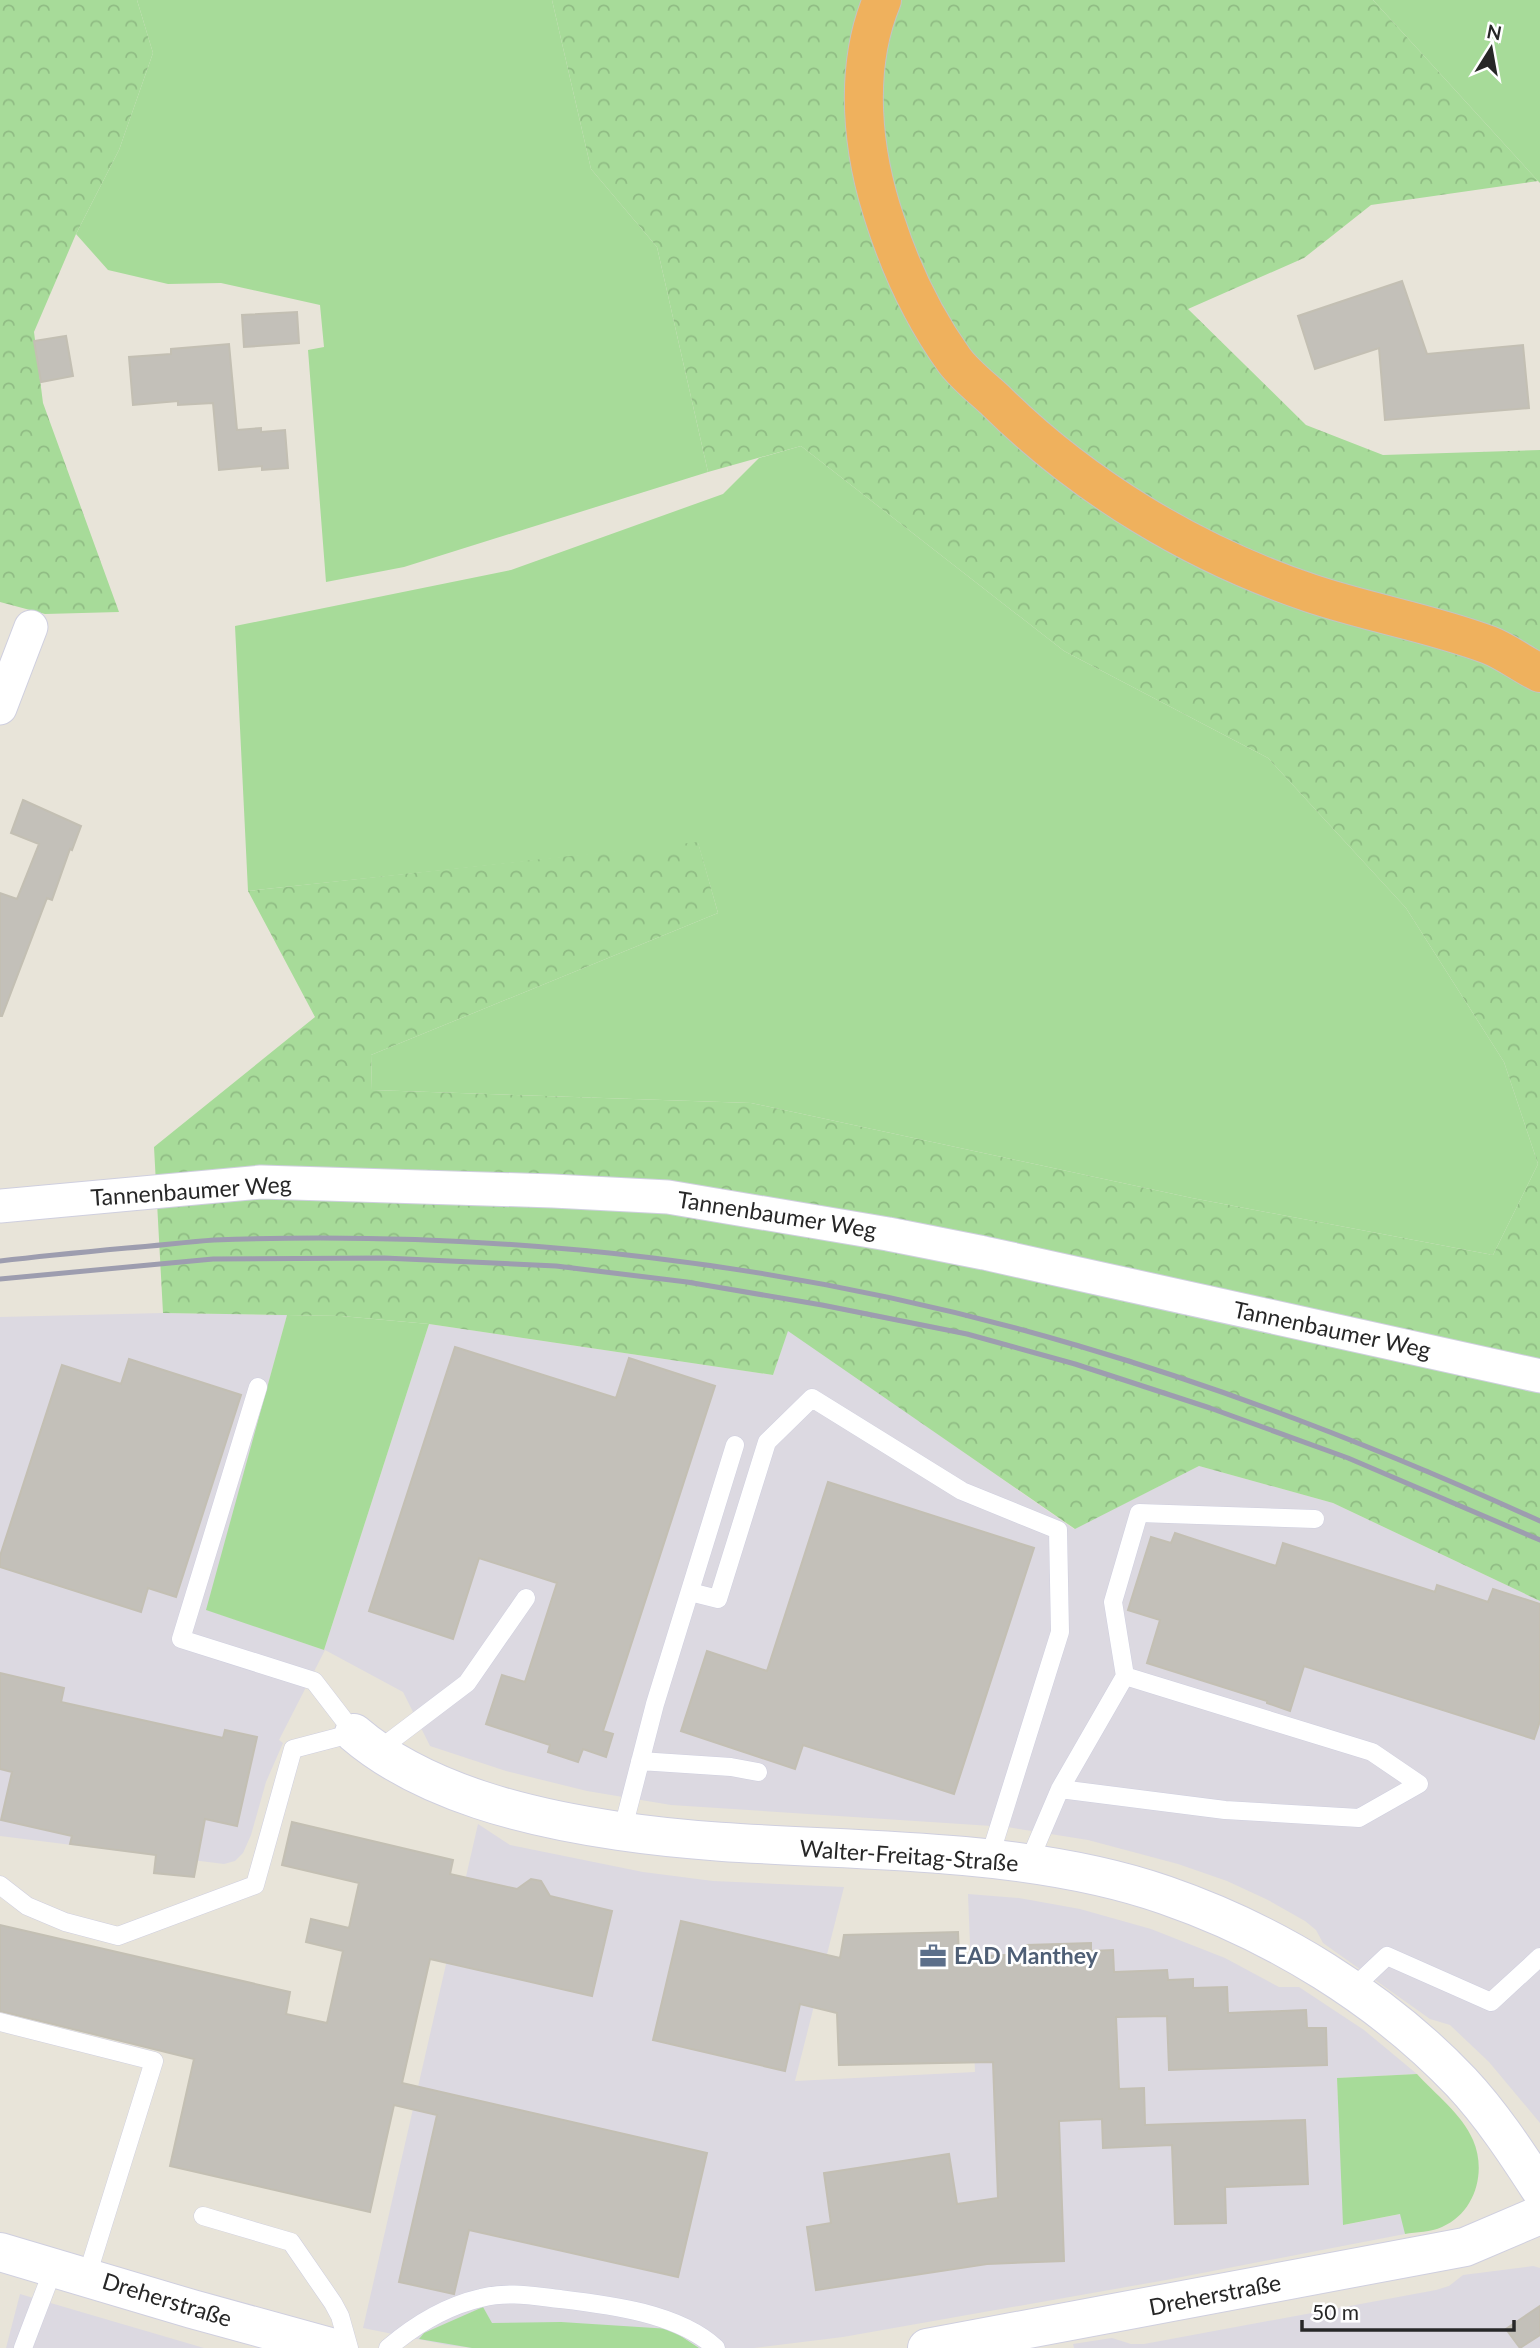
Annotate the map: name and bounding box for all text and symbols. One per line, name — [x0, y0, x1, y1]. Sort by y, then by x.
north arrow — [1456, 14, 1526, 84]
text: N — [1485, 19, 1504, 45]
street label: Tannenbaumer Weg — [90, 1169, 292, 1211]
street label: Tannenbaumer Weg — [676, 1184, 879, 1244]
street label: Tannenbaumer Weg — [1231, 1294, 1434, 1364]
street label: Walter-Freitag-Straße — [799, 1833, 1019, 1877]
office icon: EAD Manthey — [918, 1941, 948, 1971]
place label: EAD Manthey — [954, 1941, 1099, 1969]
street label: Dreherstraße — [99, 2266, 235, 2332]
street label: Dreherstraße — [1146, 2268, 1283, 2321]
scale bar — [1302, 2288, 1514, 2332]
text: 50 m — [1312, 2299, 1359, 2324]

